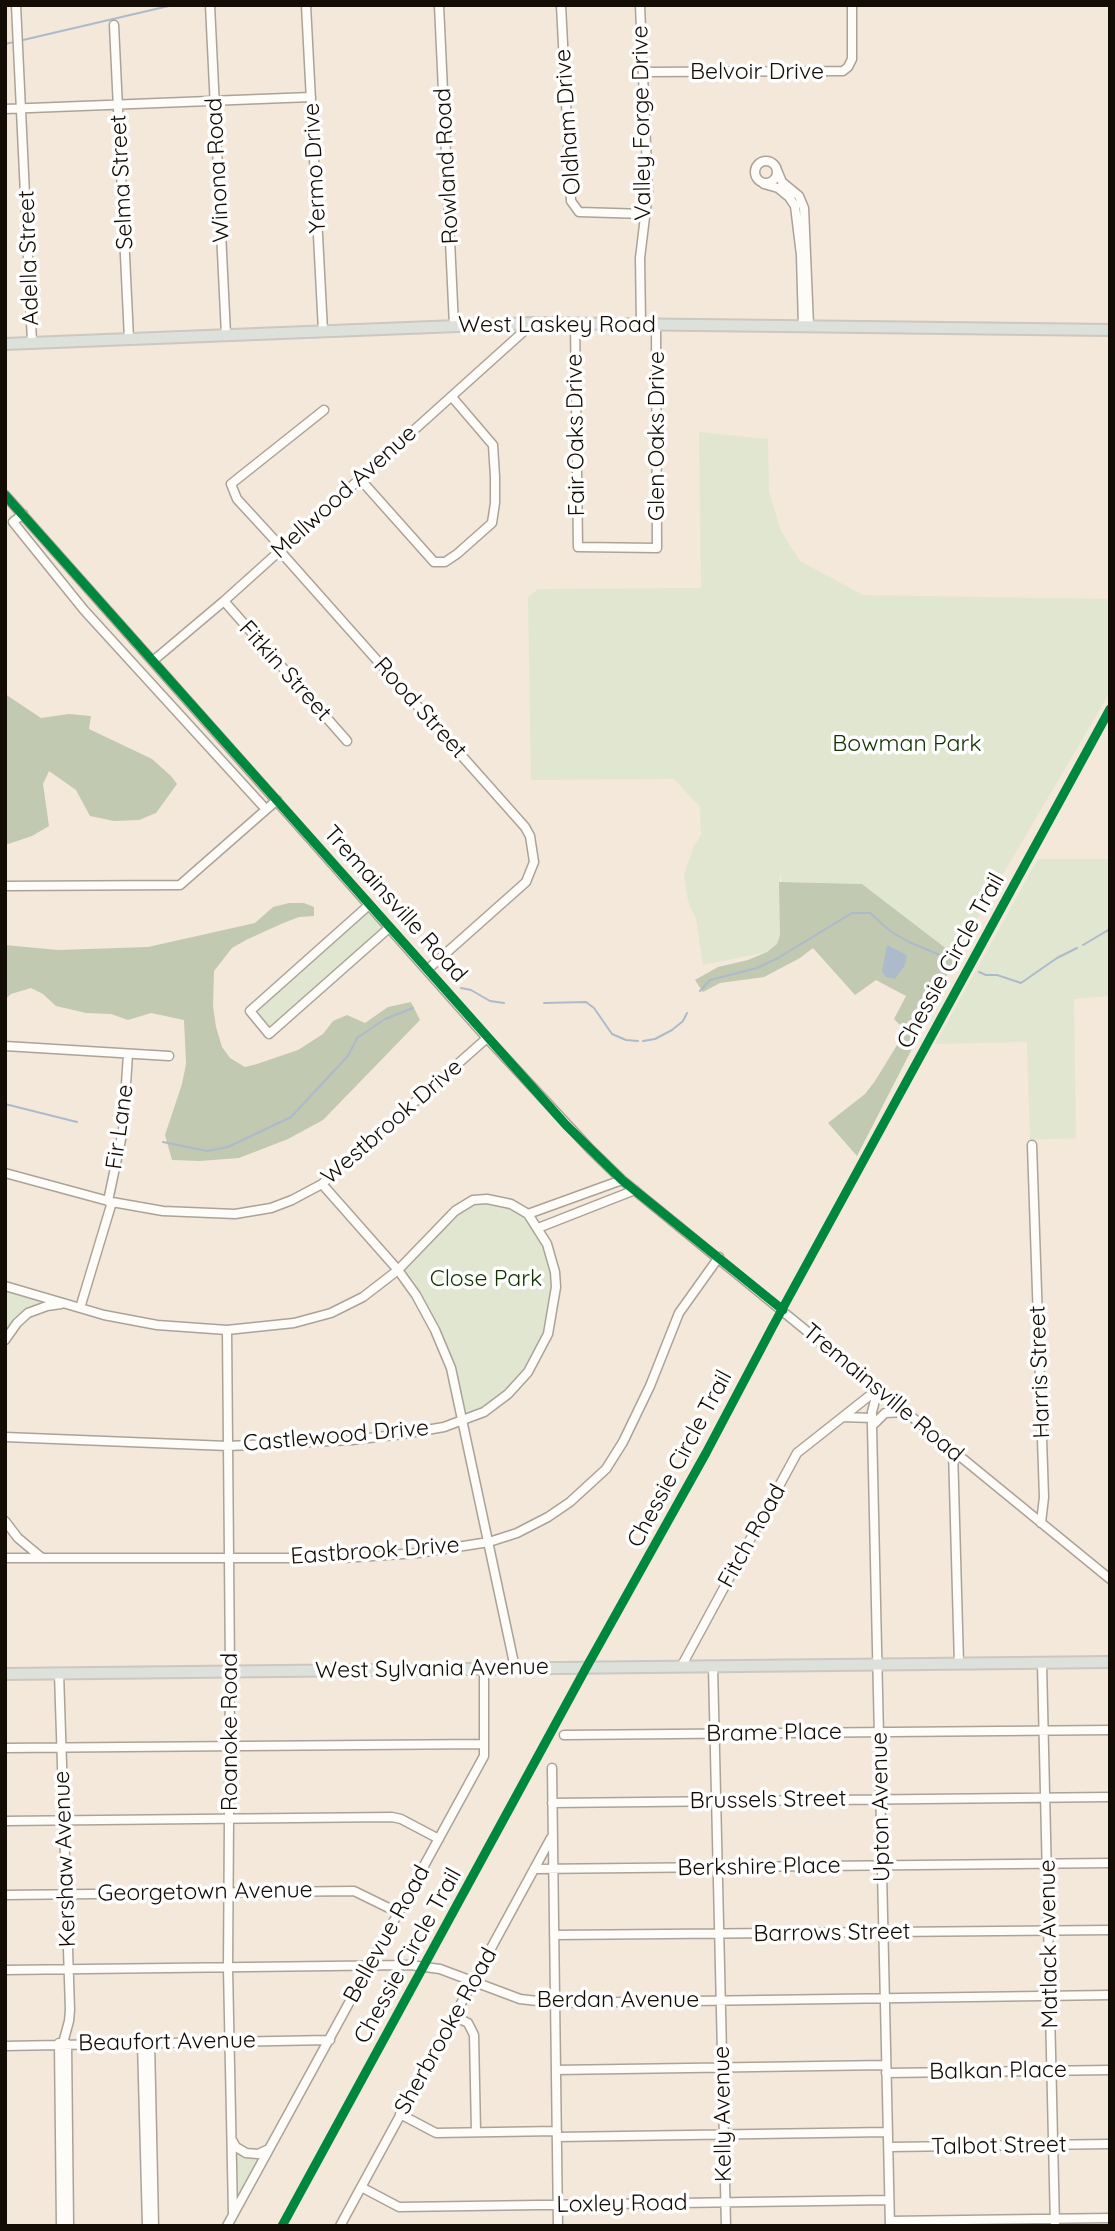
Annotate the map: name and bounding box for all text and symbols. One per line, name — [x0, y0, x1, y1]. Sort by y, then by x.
street label: Valley Forge Drive — [626, 25, 658, 221]
street label: Oldham Drive — [549, 48, 587, 196]
street label: Belvoir Drive — [690, 58, 824, 86]
street label: Rowland Road — [429, 87, 465, 245]
street label: Winona Road — [200, 97, 236, 243]
street label: Yermo Drive — [298, 102, 332, 234]
street label: Selma Street — [105, 114, 139, 250]
street label: Adella Street — [13, 190, 45, 326]
street label: West Laskey Road — [458, 311, 656, 339]
street label: Glen Oaks Drive — [643, 351, 671, 521]
street label: Fair Oaks Drive — [561, 353, 591, 517]
street label: Mellwood Avenue — [266, 419, 422, 565]
street label: Fitkin Street — [233, 615, 337, 727]
street label: Rood Street — [368, 652, 472, 764]
park label: Bowman Park — [832, 730, 982, 758]
street label: Tremainsville Road — [317, 820, 473, 988]
street label: Chessie Circle Trail — [891, 868, 1011, 1054]
street label: Westbrook Drive — [316, 1053, 468, 1191]
street label: Fir Lane — [100, 1083, 140, 1171]
park label: Close Park — [430, 1265, 542, 1293]
street label: Harris Street — [1024, 1305, 1056, 1439]
street label: Tremainsville Road — [797, 1318, 969, 1468]
street label: Chessie Circle Trail — [622, 1366, 738, 1552]
street label: Castlewood Drive — [242, 1414, 430, 1458]
street label: Fitch Road — [712, 1479, 792, 1593]
street label: Eastbrook Drive — [289, 1531, 461, 1571]
street label: Roanoke Road — [216, 1653, 244, 1811]
street label: West Sylvania Avenue — [315, 1653, 549, 1685]
street label: Brame Place — [706, 1718, 842, 1748]
street label: Upton Avenue — [866, 1732, 896, 1882]
street label: Kershaw Avenue — [48, 1770, 82, 1948]
street label: Brussels Street — [689, 1785, 847, 1815]
street label: Berkshire Place — [677, 1852, 841, 1882]
street label: Matlack Avenue — [1034, 1859, 1064, 2029]
street label: Bellevue Road — [338, 1861, 436, 2007]
street label: Chessie Circle Trail — [348, 1863, 468, 2049]
street label: Georgetown Avenue — [97, 1876, 313, 1908]
street label: Barrows Street — [753, 1918, 911, 1948]
street label: Sherbrooke Road — [389, 1943, 503, 2119]
street label: Berdan Avenue — [537, 1986, 699, 2014]
street label: Beaufort Avenue — [78, 2027, 256, 2057]
street label: Kelly Avenue — [708, 2046, 738, 2182]
street label: Balkan Place — [929, 2056, 1067, 2086]
street label: Talbot Street — [931, 2131, 1067, 2161]
street label: Loxley Road — [556, 2189, 688, 2219]

